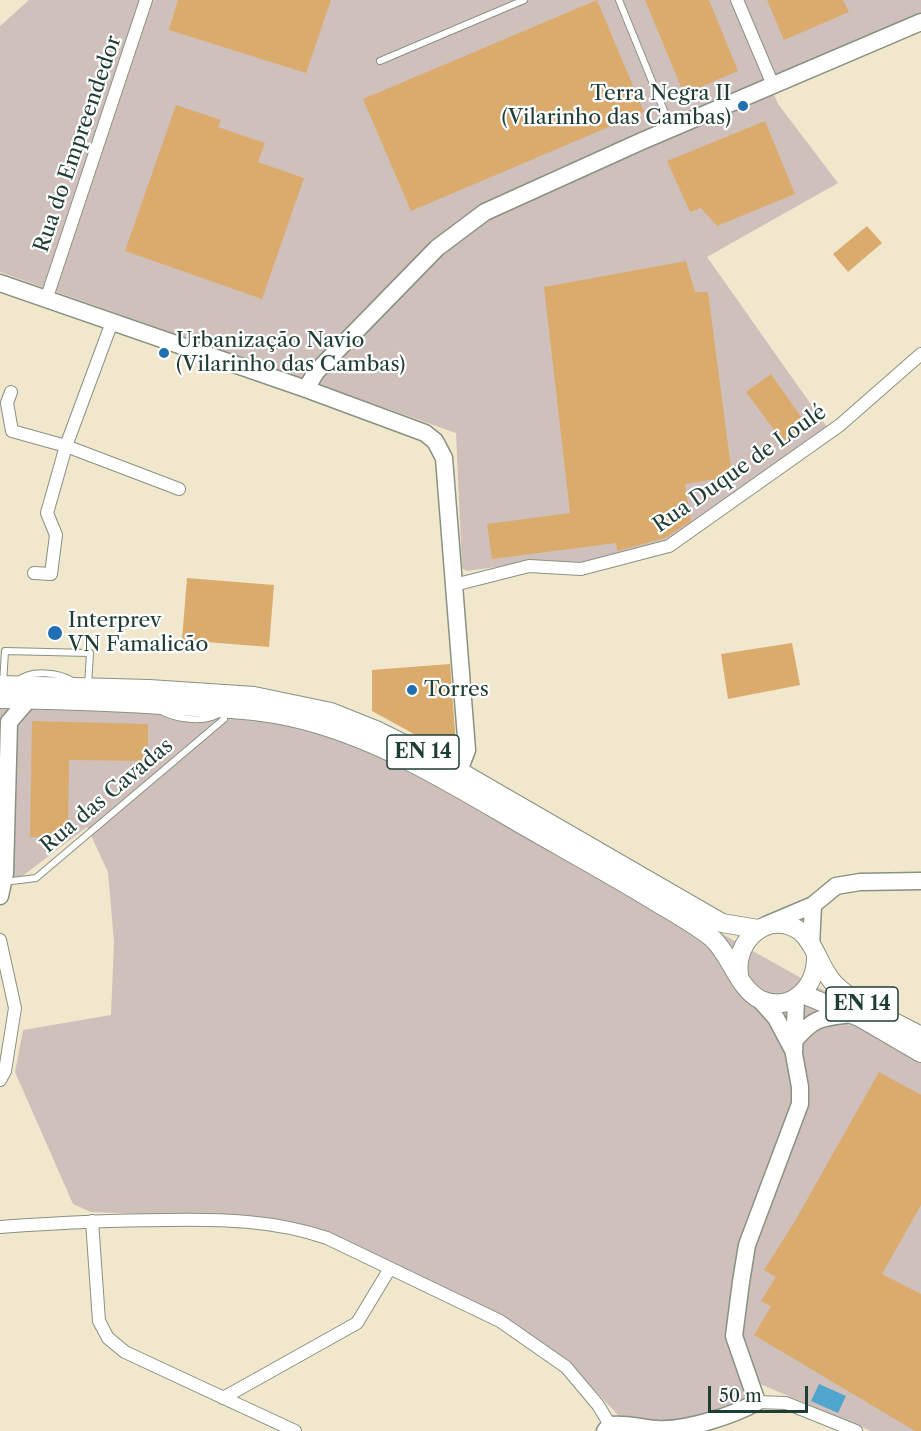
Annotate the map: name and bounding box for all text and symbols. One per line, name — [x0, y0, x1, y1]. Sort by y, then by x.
street label: Rua do Empreendedor — [29, 32, 127, 256]
place label: Terra Negra II (Vilarinho das Cambas) — [502, 81, 731, 131]
marker: Terra Negra II (Vilarinho das Cambas) — [736, 99, 750, 113]
place label: Urbanização Navio (Vilarinho das Cambas) — [176, 328, 405, 378]
marker: Urbanização Navio (Vilarinho das Cambas) — [157, 346, 171, 360]
street label: Rua Duque de Loulé — [649, 400, 831, 538]
place label: Interprev VN Famalicão — [68, 608, 208, 658]
marker: Interprev VN Famalicão — [46, 624, 64, 642]
place label: Torres — [424, 677, 489, 703]
marker: Torres — [405, 683, 419, 697]
street label: Rua das Cavadas — [36, 733, 178, 859]
road number: EN 14 — [387, 735, 459, 769]
road number: EN 14 — [826, 987, 898, 1021]
scale bar — [711, 1374, 812, 1412]
text: 50 m — [719, 1385, 762, 1407]

